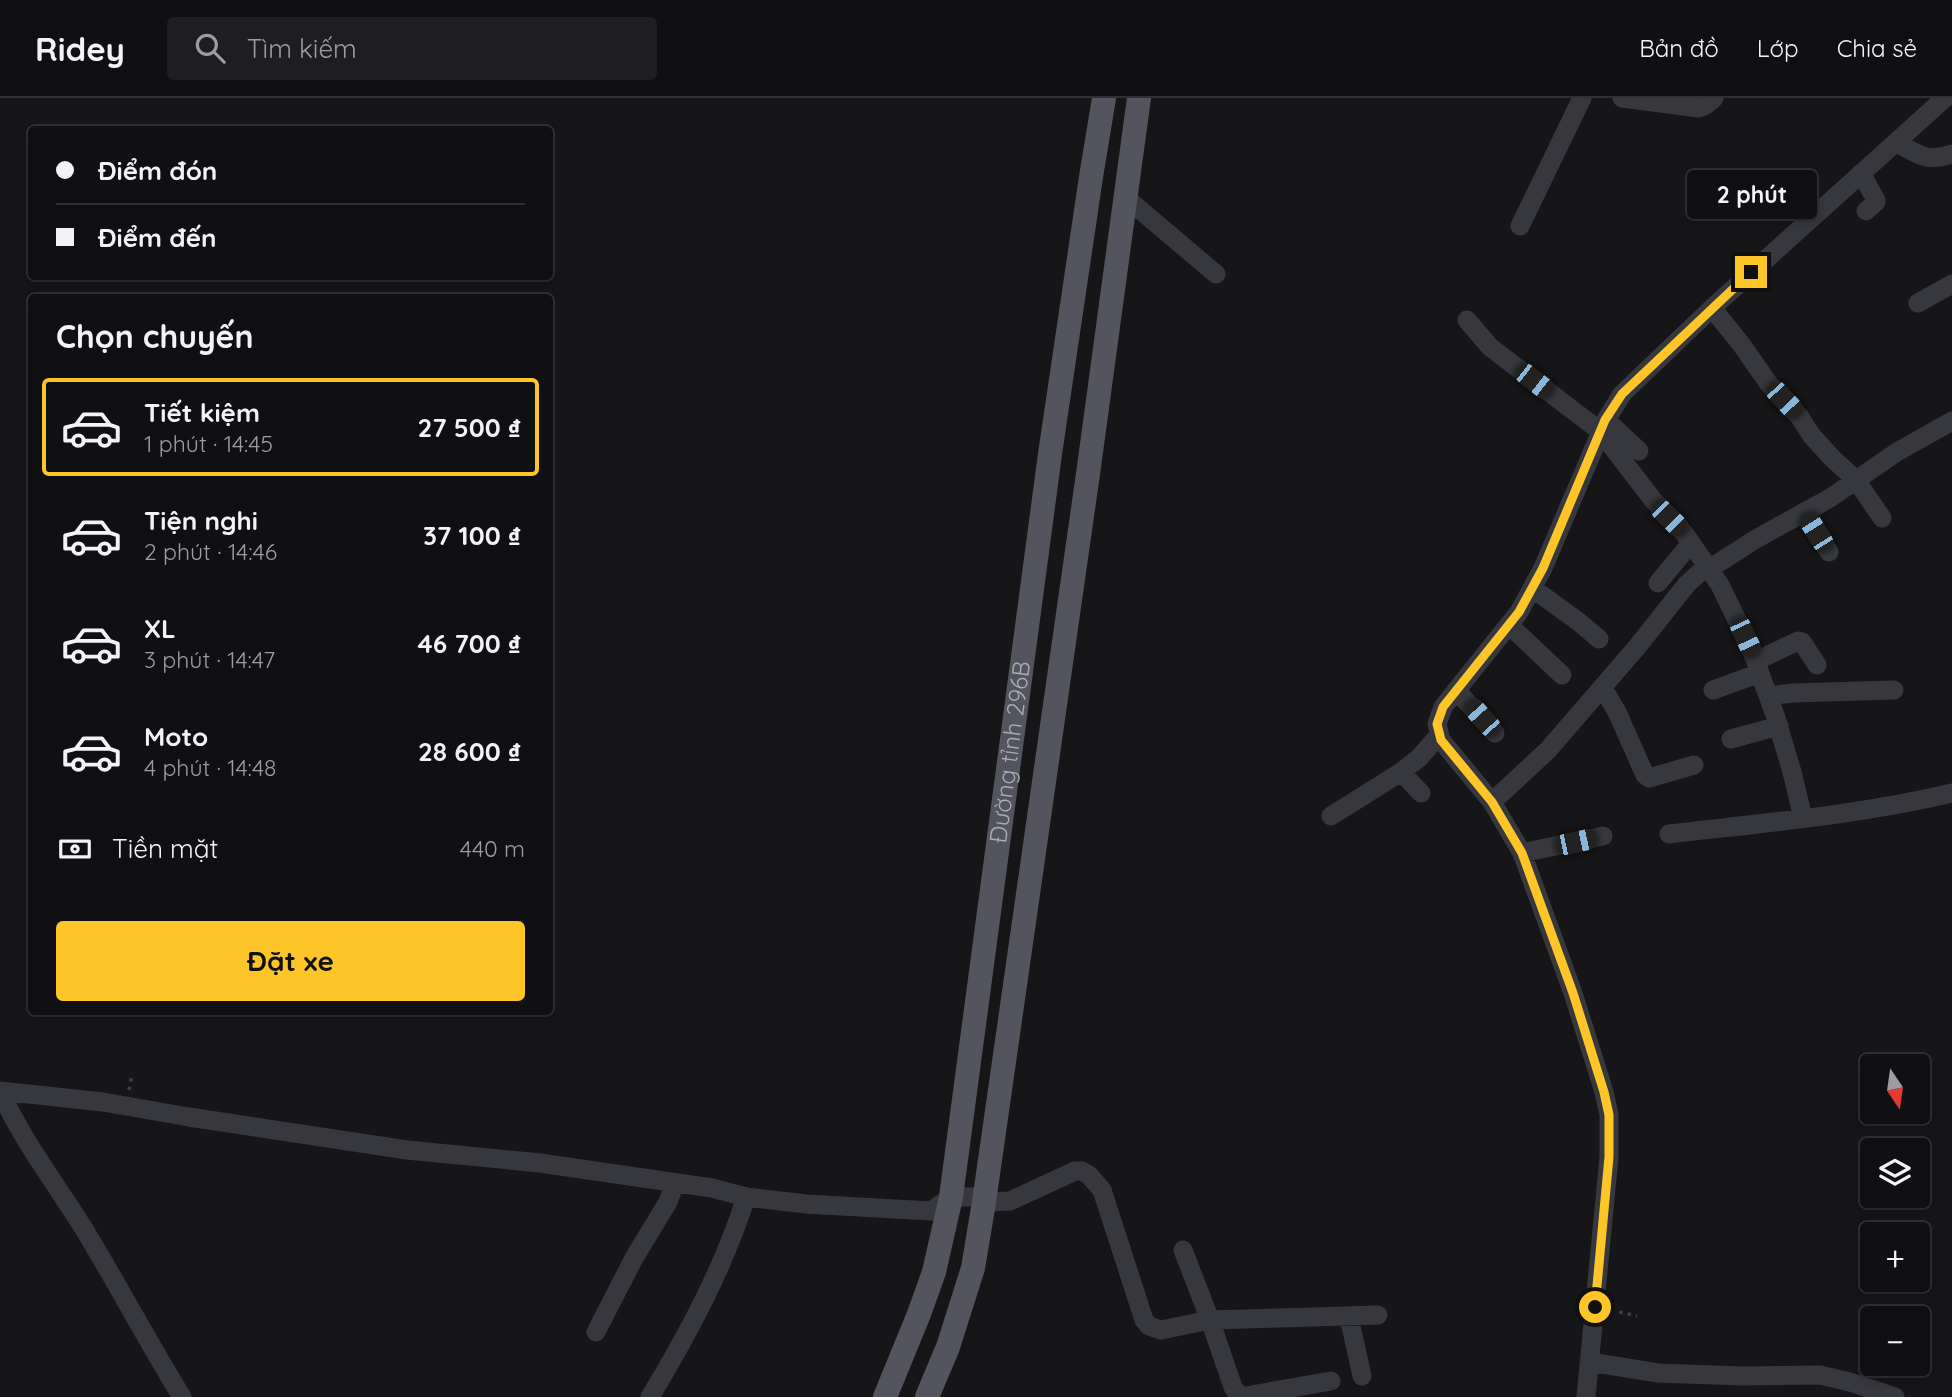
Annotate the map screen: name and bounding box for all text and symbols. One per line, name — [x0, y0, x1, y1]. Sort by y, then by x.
search box — [167, 17, 657, 80]
text: Ridey — [35, 28, 125, 69]
icon: search — [191, 29, 229, 67]
text: Tìm kiếm — [247, 32, 357, 65]
text: Bản đồ — [1639, 33, 1719, 63]
text: Lớp — [1757, 33, 1799, 63]
text: Chia sẻ — [1837, 33, 1917, 63]
text: Điểm đón — [98, 154, 217, 187]
callout: 2 phút — [1686, 170, 1816, 220]
text: 2 phút — [1717, 180, 1787, 209]
text: Điểm đến — [98, 221, 216, 254]
route end — [1735, 256, 1767, 288]
text: Chọn chuyến — [56, 316, 254, 356]
car — [1511, 360, 1558, 402]
car — [1762, 377, 1807, 423]
icon: car — [60, 396, 123, 459]
text: Tiết kiệm — [144, 396, 260, 429]
text: 27 500 ₫ — [417, 411, 521, 444]
text: 1 phút · 14:45 — [144, 429, 273, 458]
car — [1647, 496, 1692, 540]
icon: car — [60, 504, 123, 567]
text: Tiện nghi — [144, 504, 258, 537]
car — [1796, 509, 1837, 555]
text: 37 100 ₫ — [423, 519, 521, 552]
text: 2 phút · 14:46 — [144, 537, 277, 566]
icon: car — [60, 612, 123, 675]
text: XL — [144, 612, 176, 645]
car — [1727, 614, 1764, 660]
text: 46 700 ₫ — [417, 627, 521, 660]
text: 3 phút · 14:47 — [144, 645, 275, 674]
street label: Đường tỉnh 296B — [982, 659, 1036, 845]
car — [1461, 695, 1504, 741]
icon: car — [60, 720, 123, 783]
text: Moto — [144, 720, 208, 753]
text: 28 600 ₫ — [418, 735, 521, 768]
text: 4 phút · 14:48 — [144, 753, 276, 782]
car — [1554, 827, 1599, 857]
icon: cash — [56, 830, 94, 868]
text: Tiền mặt — [112, 832, 218, 865]
text: 440 m — [460, 834, 525, 863]
button: Đặt xe — [56, 921, 525, 1001]
north arrow — [1860, 1054, 1930, 1124]
map controls — [1860, 1054, 1930, 1376]
button: layers — [1860, 1138, 1930, 1208]
button: + — [1860, 1222, 1930, 1292]
route start — [1579, 1291, 1611, 1323]
button: − — [1860, 1306, 1930, 1376]

